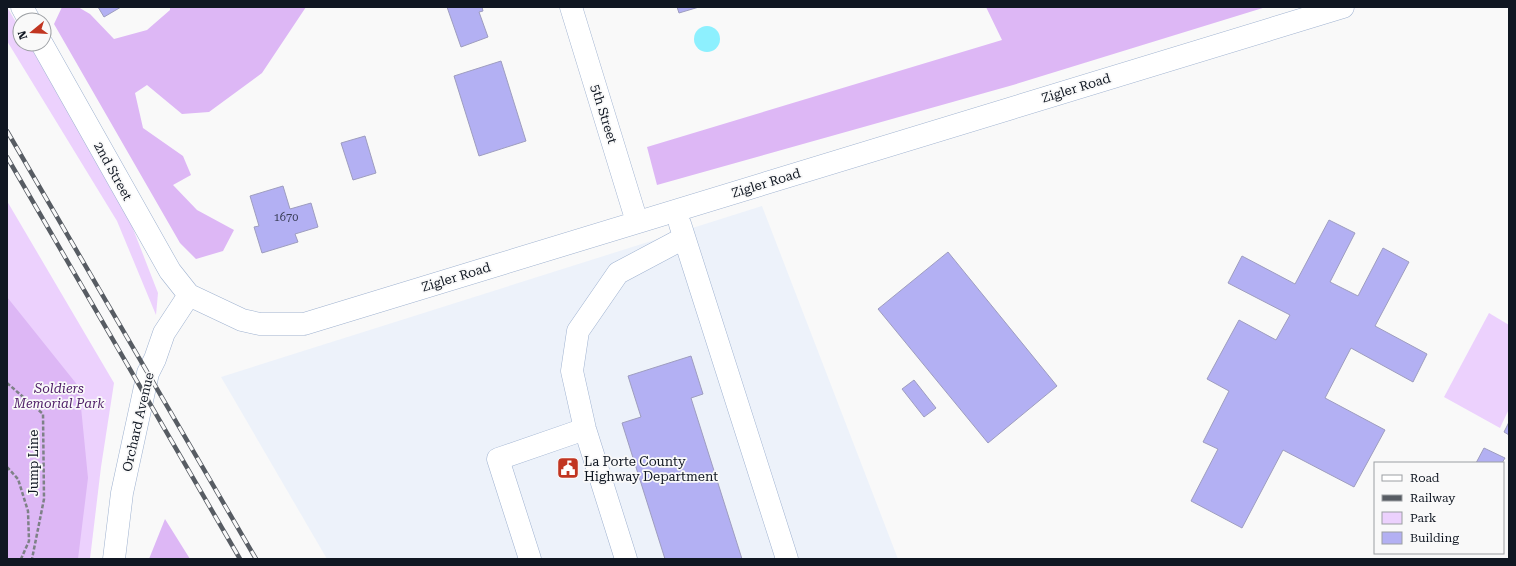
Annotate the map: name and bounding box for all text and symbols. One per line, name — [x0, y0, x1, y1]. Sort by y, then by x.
north arrow — [12, 12, 52, 52]
text: N — [15, 28, 30, 41]
street label: Zigler Road — [1040, 70, 1113, 106]
street label: 5th Street — [588, 83, 620, 146]
street label: 2nd Street — [91, 139, 135, 203]
street label: Zigler Road — [730, 165, 803, 201]
house number: 1670 — [274, 211, 298, 224]
street label: Zigler Road — [420, 259, 493, 295]
street label: Orchard Avenue — [119, 371, 157, 473]
park label: Soldiers Memorial Park — [13, 381, 105, 411]
street label: Jump Line — [26, 430, 41, 496]
place label: La Porte County Highway Department — [584, 454, 718, 484]
public building icon: La Porte County Highway Department — [555, 455, 581, 481]
legend — [1374, 462, 1504, 554]
text: Road — [1410, 471, 1440, 485]
text: Railway — [1410, 491, 1456, 505]
text: Park — [1410, 511, 1437, 525]
text: Building — [1410, 531, 1459, 545]

